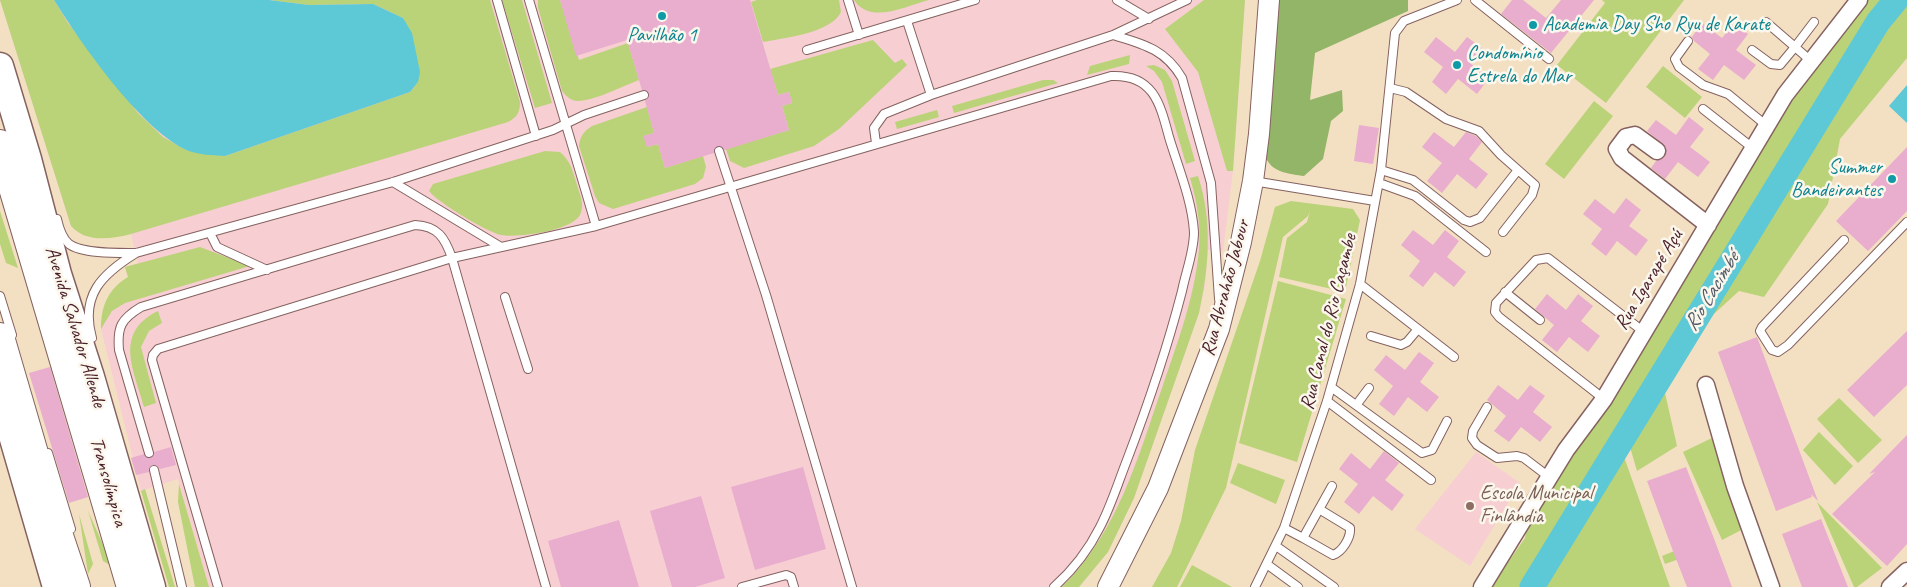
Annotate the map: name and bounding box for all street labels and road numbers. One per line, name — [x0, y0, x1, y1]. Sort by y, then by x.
street label: Rua Abrahão Jabour — [1196, 217, 1256, 359]
street label: Rua Igarapé Açú — [1610, 226, 1688, 334]
street label: Rua Canal do Rio Caçambe — [1296, 232, 1362, 412]
street label: Avenida Salvador Allende — [39, 244, 111, 410]
street label: Transolímpica — [84, 435, 132, 529]

